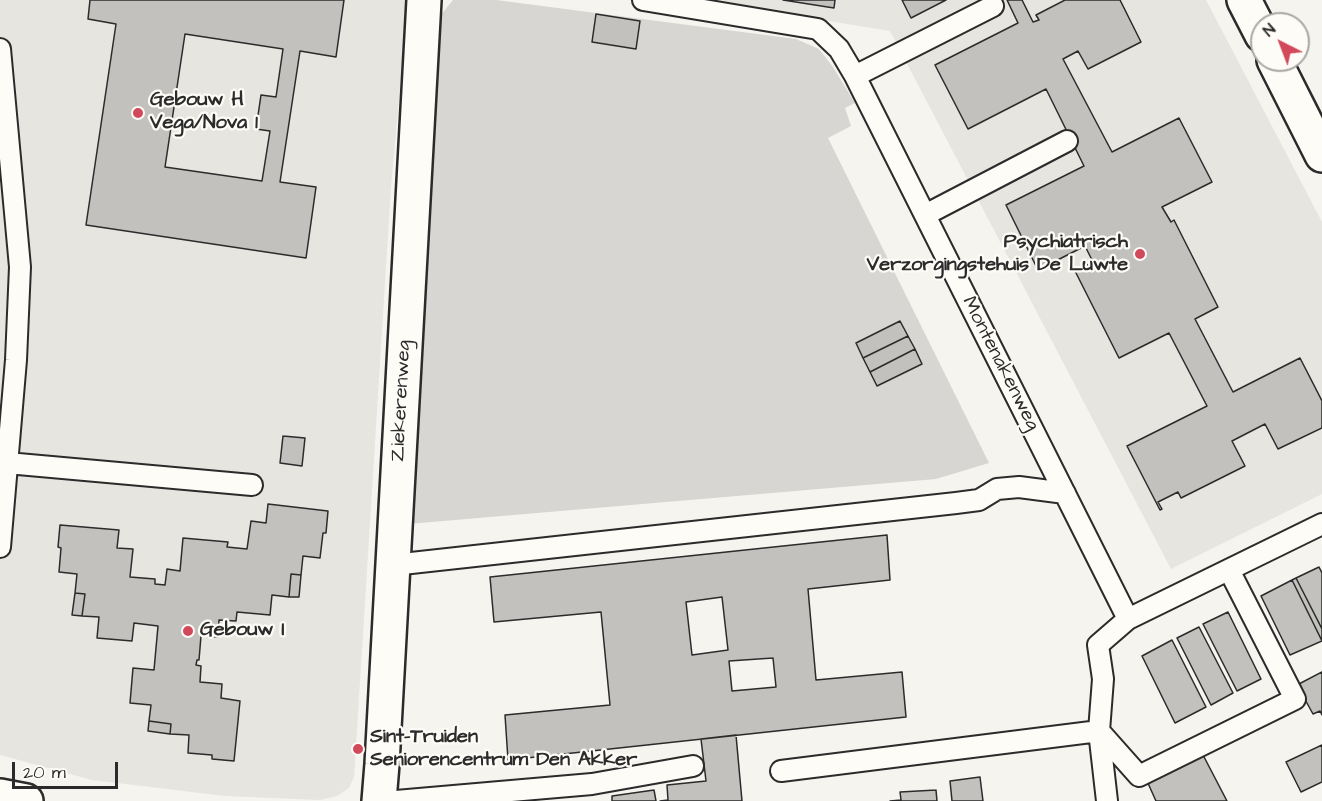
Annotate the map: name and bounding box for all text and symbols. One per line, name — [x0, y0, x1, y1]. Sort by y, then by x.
north arrow — [1250, 12, 1310, 72]
text: N — [1258, 19, 1280, 42]
place label: Gebouw H Vega/Nova 1 — [150, 89, 258, 136]
marker: Gebouw H Vega/Nova 1 — [131, 106, 145, 120]
place label: Psychiatrisch Verzorgingstehuis De Luwte — [867, 231, 1128, 278]
marker: Psychiatrisch Verzorgingstehuis De Luwte — [1133, 247, 1147, 261]
street label: Montenakenweg — [956, 293, 1044, 435]
street label: Ziekerenweg — [387, 340, 417, 462]
place label: Gebouw I — [200, 619, 285, 643]
marker: Gebouw I — [181, 624, 195, 638]
place label: Sint-Truiden Seniorencentrum Den Akker — [370, 726, 637, 773]
marker: Sint-Truiden Seniorencentrum Den Akker — [351, 742, 365, 756]
scale bar — [15, 750, 122, 788]
text: 20 m — [23, 760, 66, 785]

